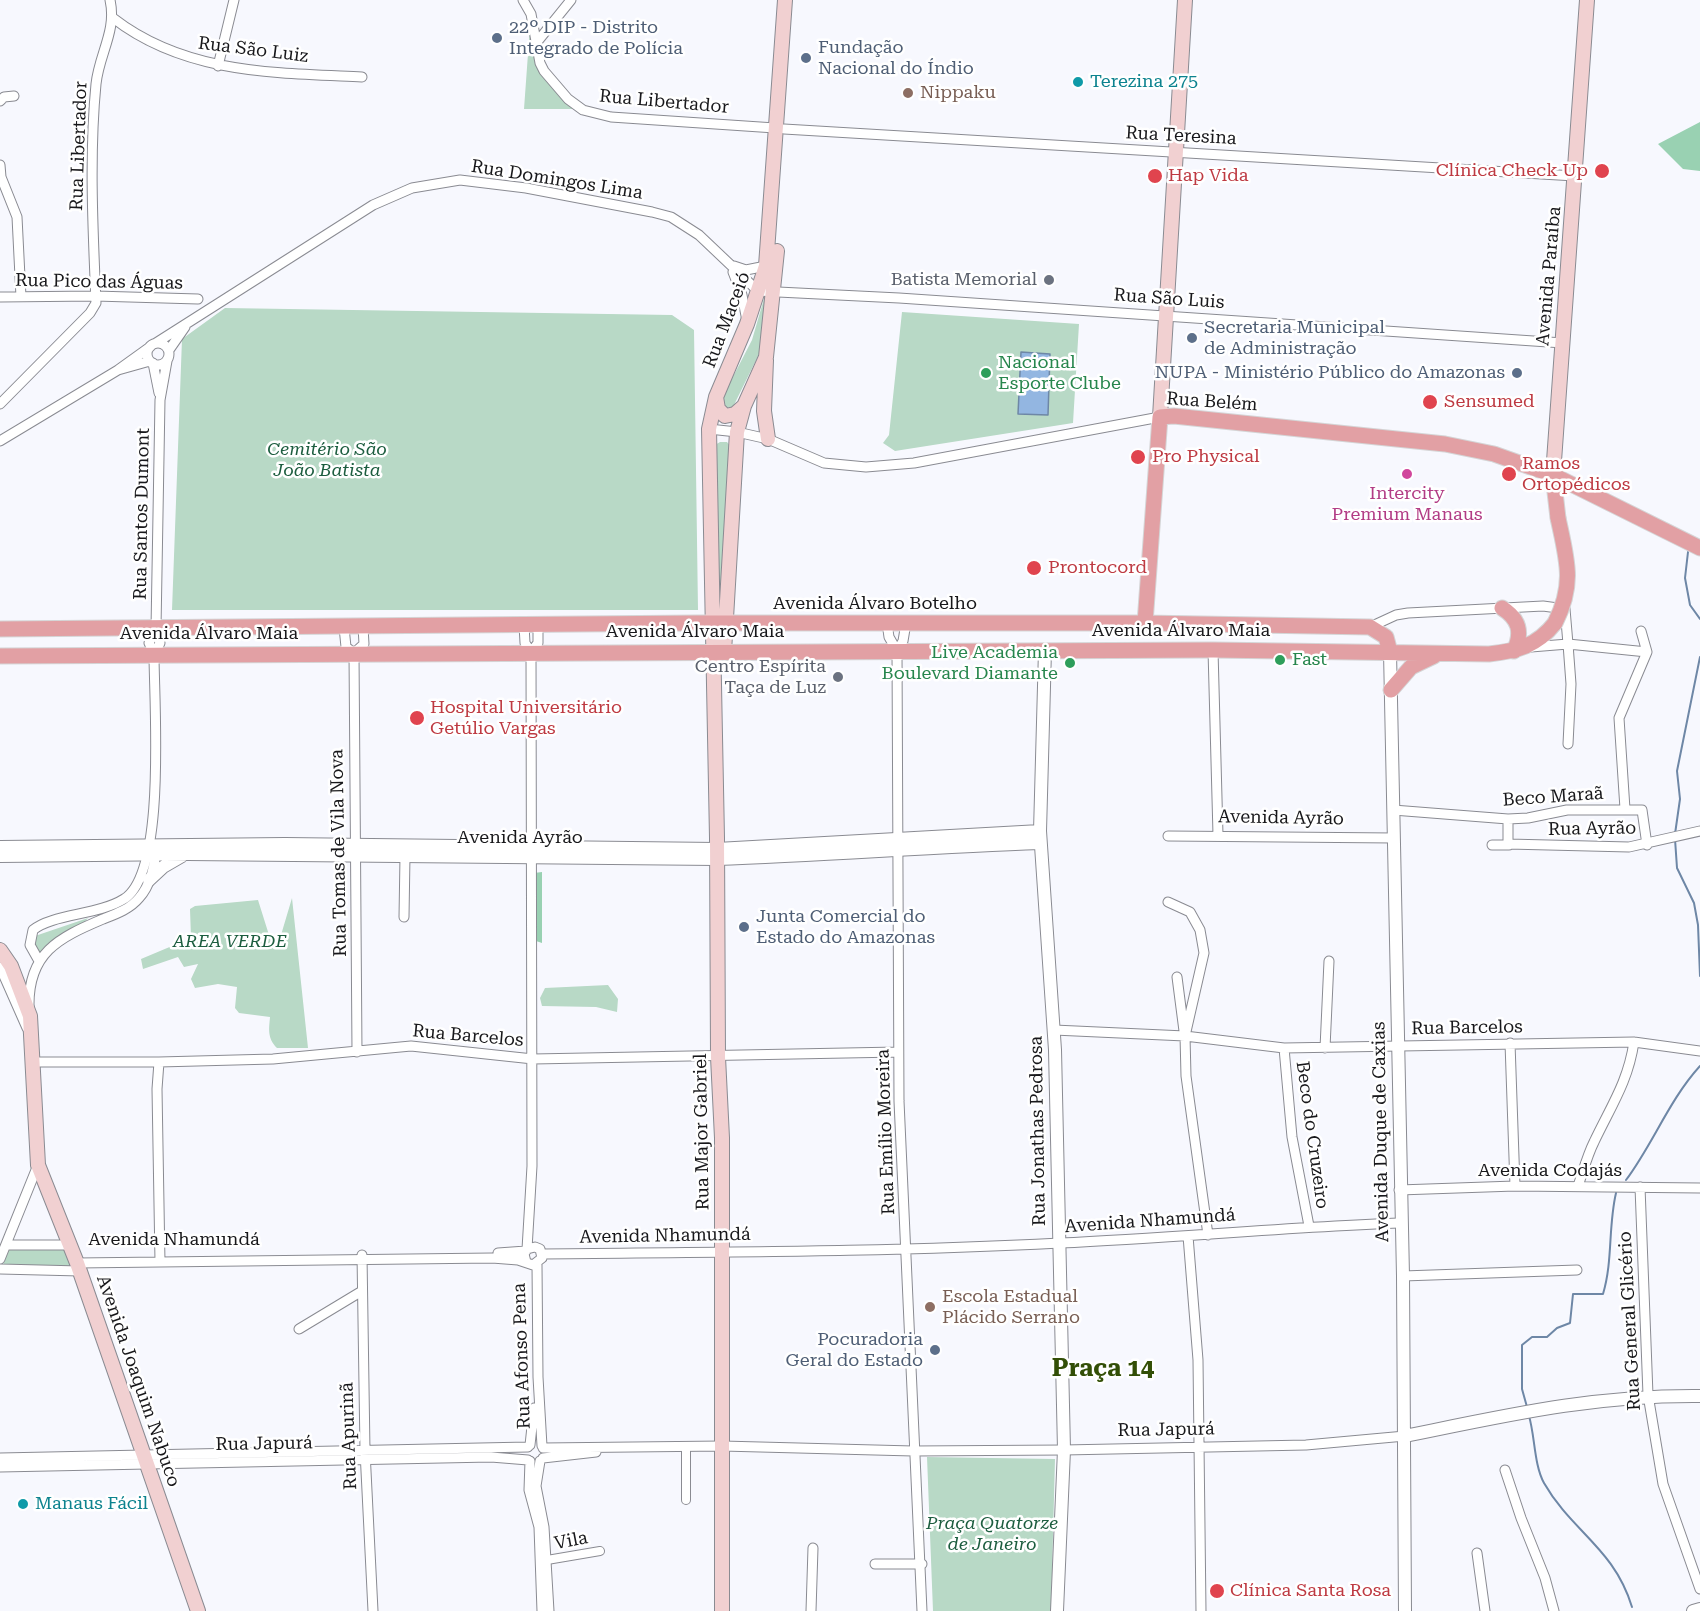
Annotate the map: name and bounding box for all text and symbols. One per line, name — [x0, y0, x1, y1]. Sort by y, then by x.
place label: 22º DIP - Distrito Integrado de Polícia — [509, 17, 683, 60]
marker: 22º DIP - Distrito Integrado de Polícia — [490, 31, 504, 45]
street label: Rua São Luiz — [197, 33, 309, 67]
place label: Fundação Nacional do Índio — [818, 37, 974, 80]
marker: Fundação Nacional do Índio — [799, 51, 813, 65]
place label: Terezina 275 — [1090, 71, 1198, 93]
marker: Terezina 275 — [1071, 75, 1085, 89]
street label: Rua Libertador — [66, 81, 92, 211]
place label: Nippaku — [920, 82, 996, 104]
street label: Rua Libertador — [598, 86, 730, 118]
marker: Nippaku — [901, 86, 915, 100]
street label: Rua Teresina — [1125, 122, 1237, 150]
street label: Rua Domingos Lima — [470, 156, 644, 204]
place label: Clínica Check Up — [1436, 160, 1588, 182]
marker: Clínica Check Up — [1593, 162, 1611, 180]
place label: Hap Vida — [1168, 165, 1249, 187]
marker: Hap Vida — [1146, 167, 1164, 185]
street label: Avenida Paraíba — [1532, 205, 1566, 347]
street label: Rua Maceió — [699, 269, 755, 371]
place label: Batista Memorial — [891, 269, 1037, 291]
street label: Rua Pico das Águas — [15, 270, 183, 294]
marker: Batista Memorial — [1042, 273, 1056, 287]
street label: Rua São Luis — [1113, 284, 1225, 314]
place label: Secretaria Municipal de Administração — [1204, 317, 1385, 360]
marker: Secretaria Municipal de Administração — [1185, 331, 1199, 345]
place label: Nacional Esporte Clube — [998, 352, 1121, 394]
place label: NUPA - Ministério Público do Amazonas — [1155, 362, 1505, 384]
marker: Nacional Esporte Clube — [979, 366, 993, 380]
marker: NUPA - Ministério Público do Amazonas — [1510, 366, 1524, 380]
street label: Rua Belém — [1166, 388, 1258, 416]
place label: Sensumed — [1444, 391, 1535, 413]
marker: Sensumed — [1421, 393, 1439, 411]
street label: Rua Santos Dumont — [130, 428, 154, 600]
park label: Cemitério São João Batista — [267, 439, 387, 482]
place label: Pro Physical — [1152, 446, 1259, 468]
marker: Pro Physical — [1129, 448, 1147, 466]
place label: Ramos Ortopédicos — [1522, 453, 1630, 496]
marker: Ramos Ortopédicos — [1500, 465, 1518, 483]
marker: Intercity Premium Manaus — [1400, 467, 1414, 481]
place label: Intercity Premium Manaus — [1332, 483, 1482, 526]
place label: Prontocord — [1048, 557, 1147, 579]
marker: Prontocord — [1025, 559, 1043, 577]
street label: Avenida Álvaro Botelho — [773, 593, 977, 615]
street label: Avenida Álvaro Maia — [1092, 620, 1270, 642]
street label: Avenida Álvaro Maia — [606, 621, 784, 643]
street label: Avenida Álvaro Maia — [120, 623, 298, 645]
place label: Live Academia Boulevard Diamante — [882, 642, 1058, 684]
place label: Fast — [1292, 649, 1327, 671]
marker: Fast — [1273, 653, 1287, 667]
place label: Centro Espírita Taça de Luz — [695, 656, 826, 698]
marker: Live Academia Boulevard Diamante — [1063, 656, 1077, 670]
marker: Centro Espírita Taça de Luz — [831, 670, 845, 684]
place label: Hospital Universitário Getúlio Vargas — [430, 697, 622, 740]
marker: Hospital Universitário Getúlio Vargas — [408, 709, 426, 727]
street label: Rua Tomas de Vila Nova — [326, 749, 352, 957]
street label: Beco Maraã — [1502, 783, 1604, 811]
street label: Avenida Ayrão — [1218, 806, 1344, 830]
street label: Rua Ayrão — [1548, 817, 1636, 841]
street label: Avenida Ayrão — [457, 827, 583, 849]
place label: Junta Comercial do Estado do Amazonas — [756, 906, 935, 948]
marker: Junta Comercial do Estado do Amazonas — [737, 920, 751, 934]
park label: AREA VERDE — [173, 931, 287, 953]
street label: Rua Barcelos — [1411, 1016, 1523, 1040]
street label: Rua Barcelos — [411, 1020, 525, 1052]
street label: Avenida Duque de Caxias — [1368, 1021, 1394, 1243]
street label: Rua Jonathas Pedrosa — [1026, 1036, 1050, 1226]
street label: Rua Emílio Moreira — [872, 1049, 900, 1215]
street label: Rua Major Gabriel — [690, 1053, 714, 1211]
street label: Beco do Cruzeiro — [1291, 1060, 1333, 1210]
street label: Avenida Codajás — [1478, 1160, 1622, 1182]
street label: Avenida Nhamundá — [1064, 1204, 1236, 1238]
street label: Avenida Nhamundá — [579, 1224, 751, 1248]
street label: Avenida Nhamundá — [88, 1229, 260, 1251]
street label: Rua General Glicério — [1615, 1231, 1645, 1411]
street label: Avenida Joaquim Nabuco — [92, 1272, 184, 1490]
street label: Rua Afonso Pena — [509, 1282, 535, 1430]
place label: Escola Estadual Plácido Serrano — [942, 1286, 1080, 1328]
marker: Escola Estadual Plácido Serrano — [923, 1300, 937, 1314]
place label: Pocuradoria Geral do Estado — [785, 1329, 923, 1372]
marker: Pocuradoria Geral do Estado — [928, 1343, 942, 1357]
district label: Praça 14 — [1052, 1355, 1154, 1383]
street label: Rua Apurinã — [336, 1382, 362, 1490]
street label: Rua Japurá — [1117, 1418, 1215, 1442]
street label: Rua Japurá — [215, 1432, 313, 1456]
place label: Manaus Fácil — [35, 1493, 148, 1515]
marker: Manaus Fácil — [16, 1497, 30, 1511]
park label: Praça Quatorze de Janeiro — [926, 1513, 1058, 1556]
street label: Vila — [552, 1527, 590, 1555]
place label: Clínica Santa Rosa — [1230, 1580, 1391, 1602]
marker: Clínica Santa Rosa — [1208, 1582, 1226, 1600]

